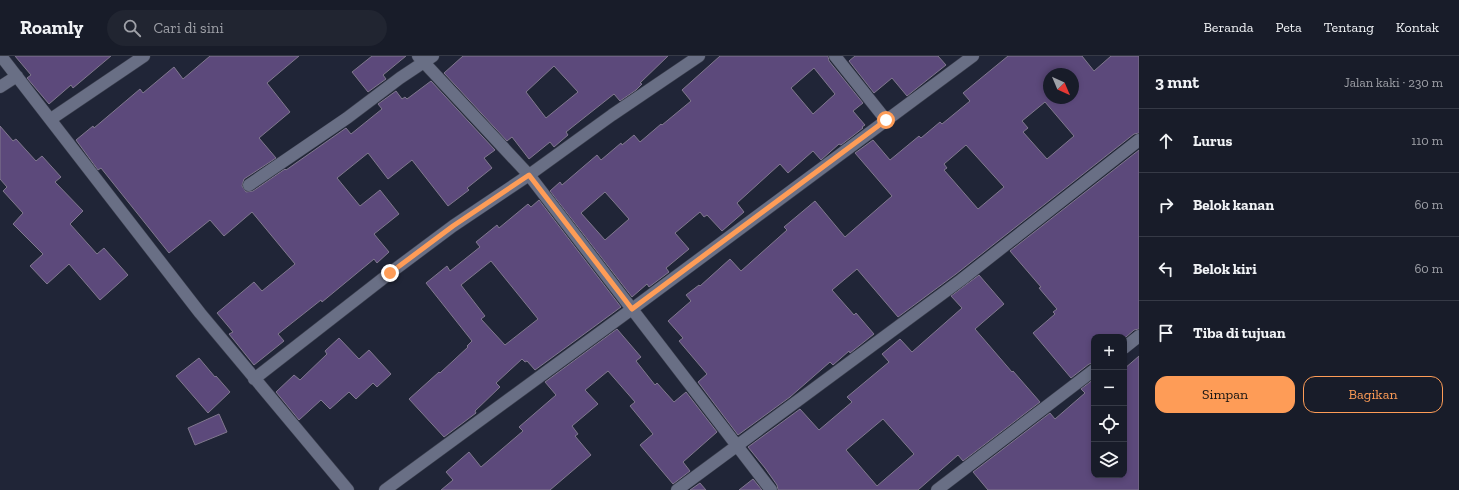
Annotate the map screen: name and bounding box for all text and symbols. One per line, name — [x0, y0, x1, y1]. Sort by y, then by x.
search box — [107, 10, 387, 46]
text: Roamly — [20, 16, 83, 39]
icon: search — [121, 17, 143, 39]
text: Cari di sini — [153, 19, 224, 37]
text: Beranda — [1203, 19, 1254, 36]
text: Peta — [1276, 19, 1302, 36]
text: Tentang — [1324, 19, 1374, 36]
text: Kontak — [1396, 19, 1439, 36]
north arrow — [1043, 68, 1079, 104]
text: 3 mnt — [1155, 72, 1199, 92]
text: Jalan kaki · 230 m — [1344, 75, 1443, 90]
route start — [877, 111, 895, 129]
icon: ahead — [1155, 130, 1177, 152]
text: Lurus — [1193, 132, 1232, 150]
text: 110 m — [1411, 133, 1443, 148]
icon: right — [1155, 194, 1177, 216]
text: Belok kanan — [1193, 196, 1274, 214]
text: 60 m — [1414, 197, 1443, 212]
icon: left — [1155, 258, 1177, 280]
text: Belok kiri — [1193, 260, 1257, 278]
text: 60 m — [1414, 261, 1443, 276]
route end — [381, 264, 399, 282]
icon: arrive — [1155, 322, 1177, 344]
text: Tiba di tujuan — [1193, 324, 1286, 342]
map controls — [1091, 334, 1127, 478]
button: + — [1091, 334, 1127, 370]
button: − — [1091, 370, 1127, 406]
button: Simpan — [1155, 376, 1295, 413]
button: Bagikan — [1303, 376, 1443, 413]
button: locate — [1091, 406, 1127, 442]
button: layers — [1091, 442, 1127, 478]

